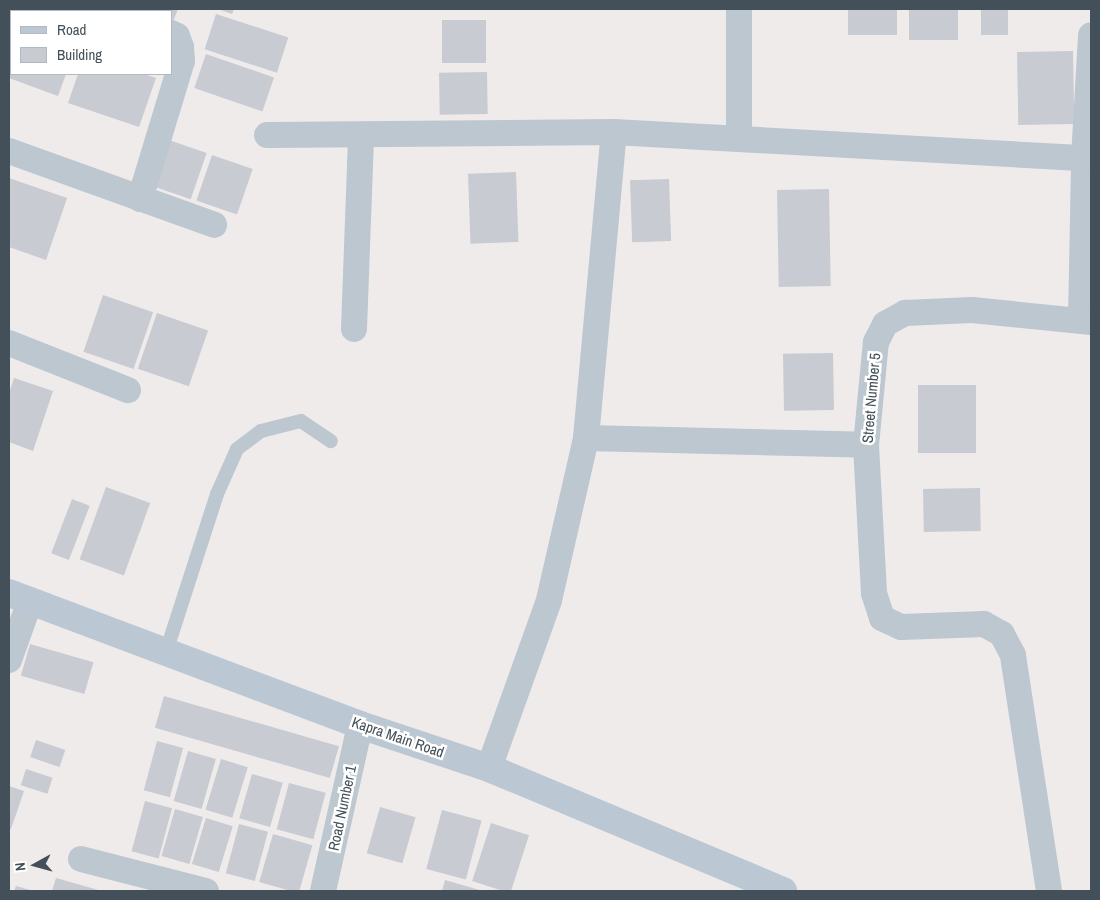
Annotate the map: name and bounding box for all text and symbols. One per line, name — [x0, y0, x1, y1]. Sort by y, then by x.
legend — [10, 10, 172, 75]
text: Road — [57, 19, 86, 40]
text: Building — [57, 44, 102, 65]
street label: Street Number 5 — [858, 352, 884, 444]
street label: Kapra Main Road — [349, 713, 447, 761]
street label: Road Number 1 — [324, 764, 360, 852]
north arrow — [10, 840, 60, 890]
text: N — [11, 862, 30, 872]

